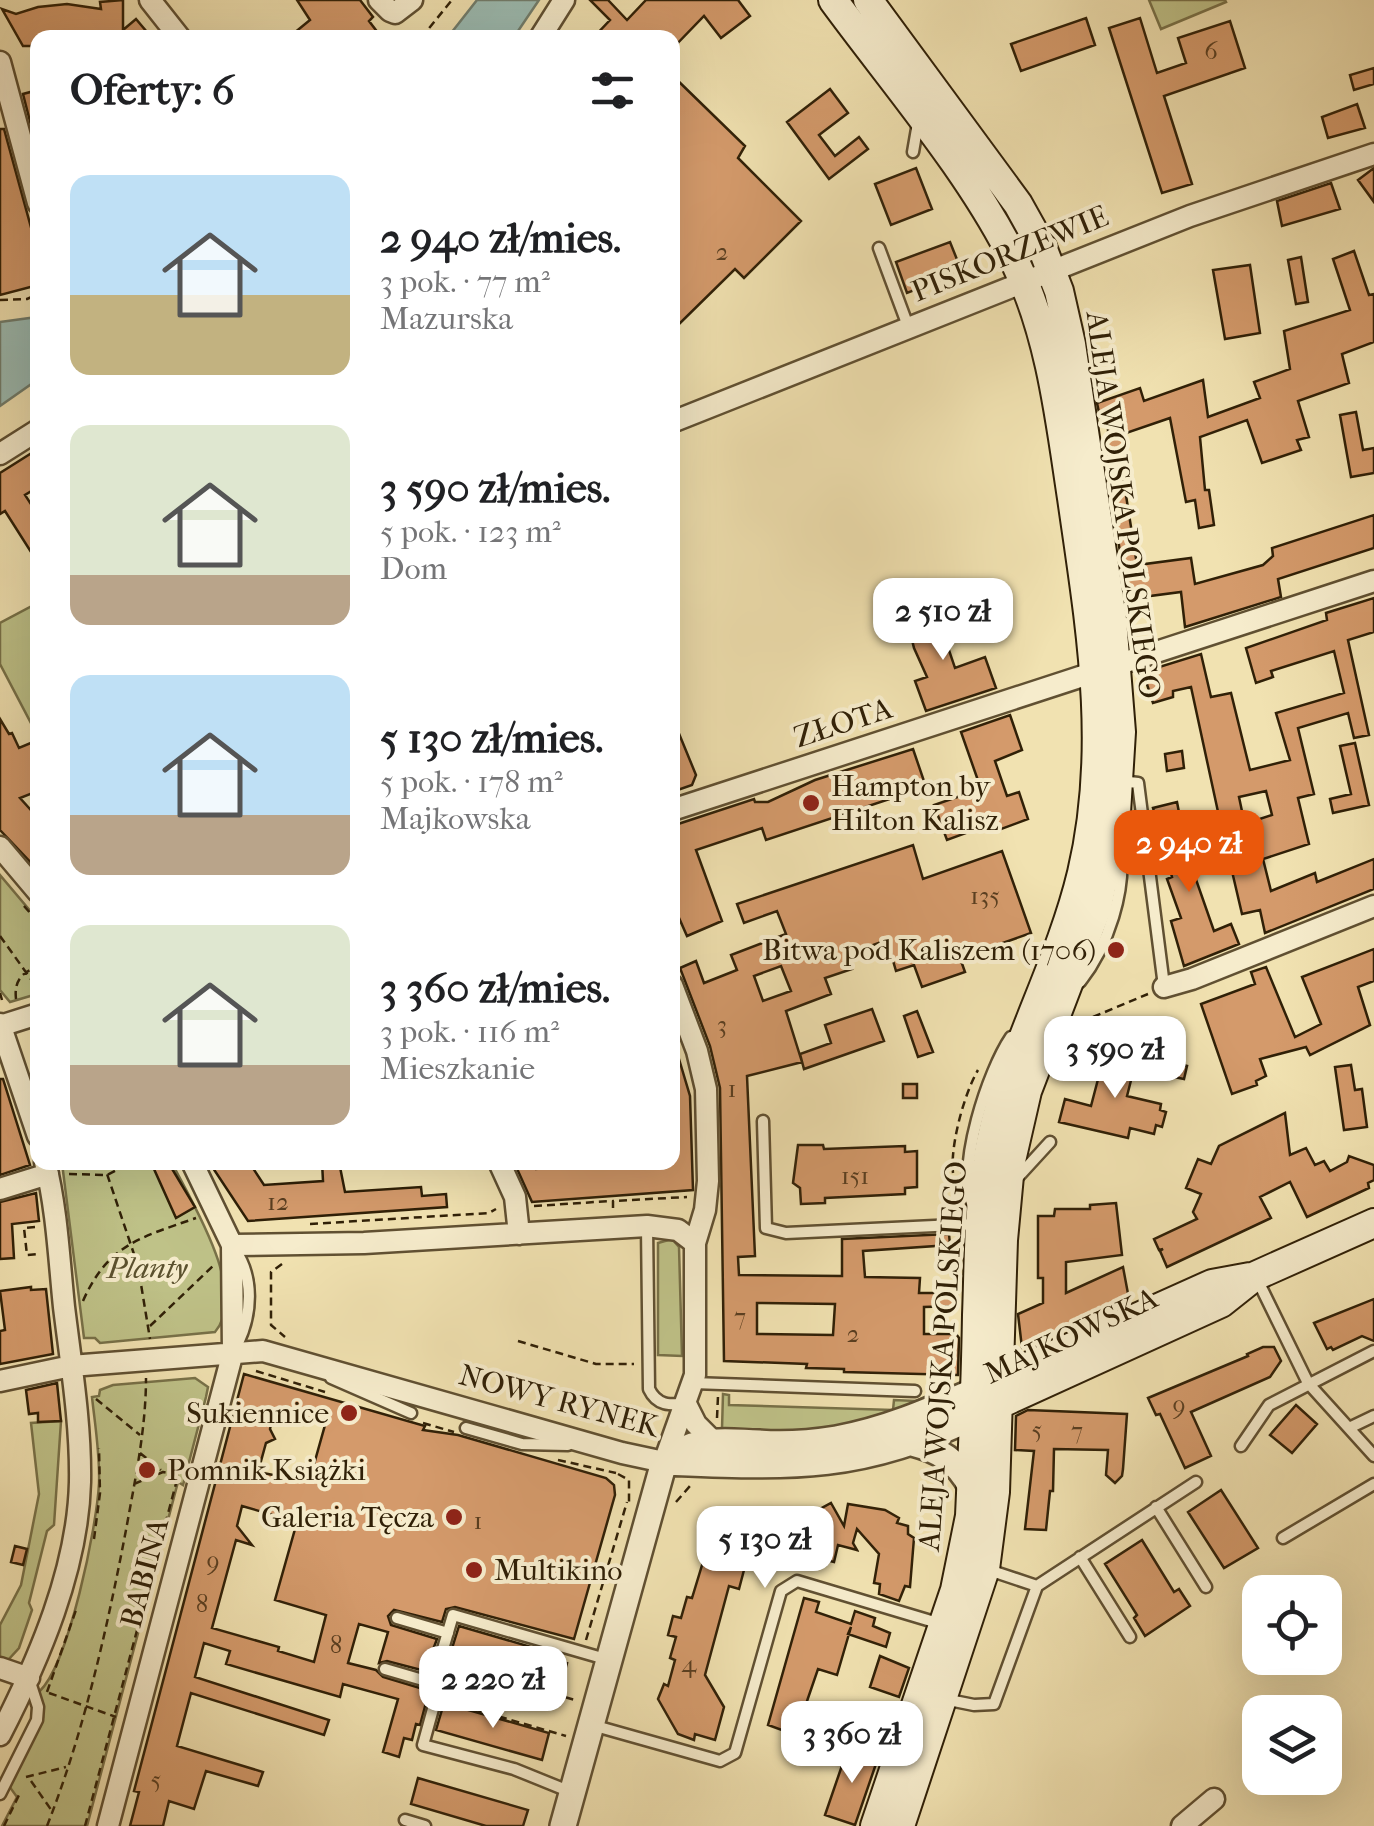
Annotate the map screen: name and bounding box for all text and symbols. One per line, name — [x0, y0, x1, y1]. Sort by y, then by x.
house number: 6 — [1204, 36, 1218, 65]
icon: filters — [585, 63, 640, 118]
text: Oferty: 6 — [70, 66, 235, 115]
street label: PISKORZEWIE — [907, 199, 1113, 309]
text: 2 940 zł/mies. — [380, 214, 621, 263]
icon: home — [150, 215, 270, 335]
house number: 2 — [716, 237, 728, 266]
text: 3 pok. · 77 m² — [380, 263, 550, 300]
text: Mazurska — [380, 300, 513, 337]
street label: ALEJA WOJSKA POLSKIEGO — [1078, 308, 1168, 701]
text: 3 590 zł/mies. — [380, 464, 610, 513]
icon: home — [150, 465, 270, 585]
text: 5 pok. · 123 m² — [380, 513, 561, 550]
text: Dom — [380, 550, 447, 587]
pin: 2 510 zł — [840, 578, 1046, 663]
text: 2 510 zł — [895, 592, 991, 629]
street label: ZŁOTA — [790, 691, 897, 755]
text: 5 130 zł/mies. — [380, 714, 603, 763]
icon: home — [150, 715, 270, 835]
text: 5 pok. · 178 m² — [380, 763, 563, 800]
place label: Hampton by Hilton Kalisz — [831, 769, 999, 838]
marker: Hampton by Hilton Kalisz — [800, 792, 822, 814]
text: Majkowska — [380, 800, 531, 837]
pin: 2 940 zł — [1086, 810, 1292, 895]
text: 2 940 zł — [1136, 824, 1242, 861]
house number: 135 — [970, 881, 1000, 910]
place label: Bitwa pod Kaliszem (1706) — [762, 933, 1096, 968]
marker: Bitwa pod Kaliszem (1706) — [1105, 939, 1127, 961]
text: 3 360 zł/mies. — [380, 964, 610, 1013]
icon: home — [150, 965, 270, 1085]
house number: 3 — [717, 1010, 727, 1039]
text: 3 pok. · 116 m² — [380, 1013, 559, 1050]
pin: 3 590 zł — [1012, 1016, 1218, 1101]
text: 3 590 zł — [1066, 1030, 1164, 1067]
text: Mieszkanie — [380, 1050, 535, 1087]
house number: 1 — [728, 1074, 736, 1103]
street label: ALEJA WOJSKA POLSKIEGO — [912, 1160, 974, 1553]
house number: 151 — [841, 1161, 869, 1190]
house number: 12 — [267, 1187, 289, 1216]
park label: Planty — [105, 1251, 188, 1286]
street label: MAJKOWSKA — [979, 1280, 1164, 1391]
house number: 7 — [734, 1302, 746, 1331]
house number: 2 — [847, 1319, 859, 1348]
street label: NOWY RYNEK — [455, 1357, 664, 1445]
house number: 9 — [1172, 1391, 1186, 1420]
place label: Sukiennice — [186, 1396, 329, 1431]
marker: Sukiennice — [338, 1402, 360, 1424]
house number: 5 — [1032, 1415, 1042, 1444]
house number: 7 — [1071, 1416, 1083, 1445]
place label: Pomnik Książki — [167, 1453, 366, 1488]
marker: Pomnik Książki — [136, 1459, 158, 1481]
place label: Galeria Tęcza — [261, 1500, 435, 1535]
marker: Galeria Tęcza — [443, 1506, 465, 1528]
house number: 1 — [474, 1506, 482, 1535]
pin: 5 130 zł — [662, 1506, 868, 1591]
street label: BABINA — [114, 1514, 176, 1631]
text: 5 130 zł — [719, 1520, 811, 1557]
house number: 9 — [206, 1547, 220, 1576]
place label: Multikino — [494, 1553, 623, 1588]
marker: Multikino — [463, 1559, 485, 1581]
map controls — [1242, 1575, 1342, 1795]
button: locate — [1242, 1575, 1342, 1675]
house number: 8 — [196, 1589, 208, 1618]
house number: 8 — [330, 1630, 342, 1659]
pin: 2 220 zł — [390, 1646, 596, 1731]
house number: 4 — [682, 1649, 698, 1678]
text: 2 220 zł — [441, 1660, 545, 1697]
button: layers — [1242, 1695, 1342, 1795]
pin: 3 360 zł — [749, 1701, 955, 1786]
text: 3 360 zł — [803, 1715, 901, 1752]
house number: 5 — [151, 1765, 161, 1794]

